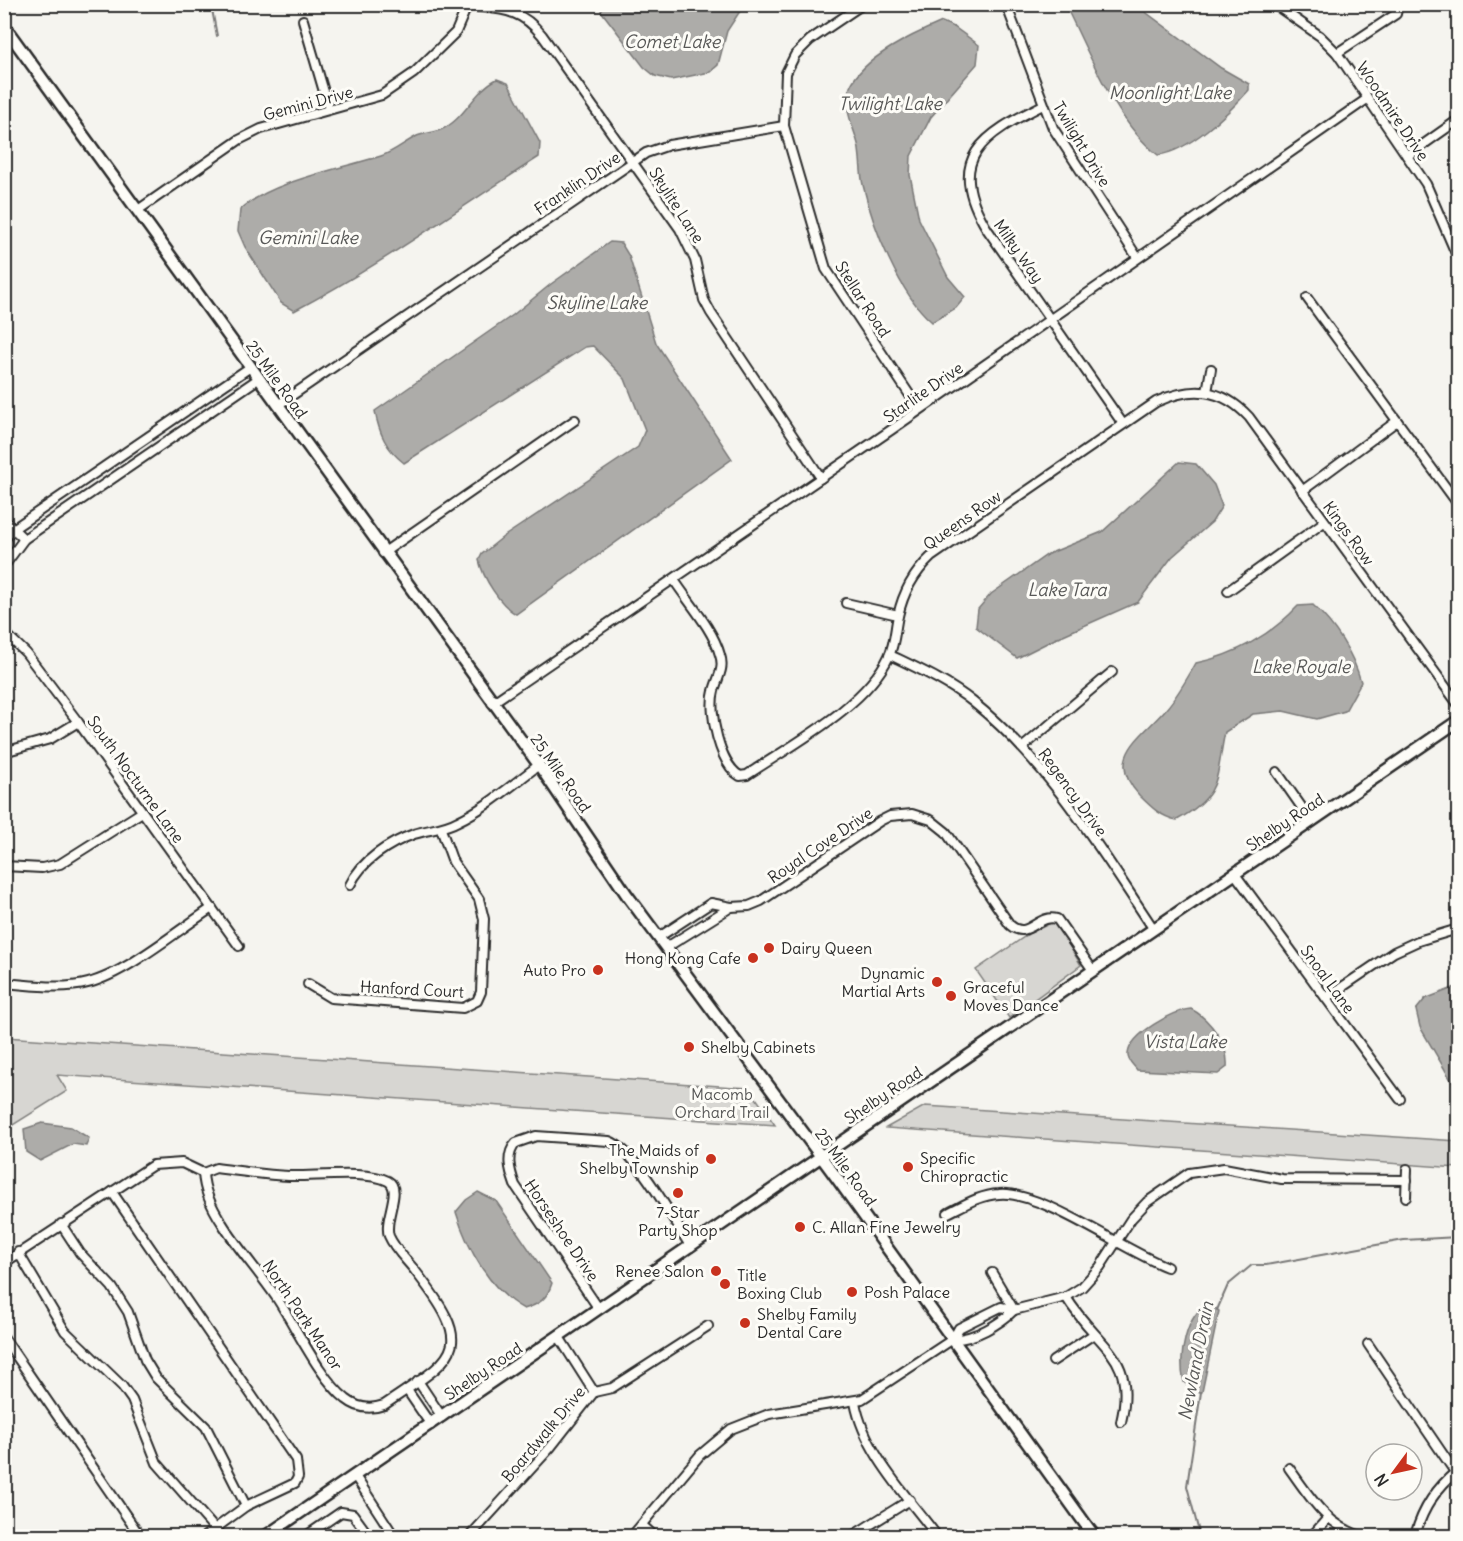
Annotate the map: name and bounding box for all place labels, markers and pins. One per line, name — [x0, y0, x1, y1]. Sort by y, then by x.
place label: Dairy Queen — [781, 938, 872, 958]
marker: Dairy Queen — [762, 941, 776, 955]
place label: Hong Kong Cafe — [625, 948, 741, 968]
marker: Hong Kong Cafe — [746, 951, 760, 965]
place label: Auto Pro — [523, 960, 586, 980]
marker: Auto Pro — [591, 963, 605, 977]
place label: Dynamic Martial Arts — [841, 963, 925, 1001]
marker: Dynamic Martial Arts — [930, 975, 944, 989]
place label: Graceful Moves Dance — [963, 977, 1059, 1015]
marker: Graceful Moves Dance — [944, 989, 958, 1003]
place label: Shelby Cabinets — [701, 1037, 816, 1057]
marker: Shelby Cabinets — [682, 1040, 696, 1054]
place label: The Maids of Shelby Township — [580, 1140, 700, 1178]
place label: Specific Chiropractic — [920, 1148, 1009, 1186]
marker: The Maids of Shelby Township — [704, 1152, 718, 1166]
marker: Specific Chiropractic — [901, 1160, 915, 1174]
marker: 7-Star Party Shop — [671, 1186, 685, 1200]
place label: 7-Star Party Shop — [638, 1202, 718, 1240]
place label: C. Allan Fine Jewelry — [812, 1217, 961, 1237]
marker: C. Allan Fine Jewelry — [793, 1220, 807, 1234]
place label: Renee Salon — [615, 1261, 704, 1281]
marker: Renee Salon — [709, 1264, 723, 1278]
place label: Title Boxing Club — [737, 1265, 822, 1303]
marker: Title Boxing Club — [718, 1277, 732, 1291]
place label: Posh Palace — [864, 1282, 950, 1302]
marker: Posh Palace — [845, 1285, 859, 1299]
place label: Shelby Family Dental Care — [757, 1304, 857, 1342]
marker: Shelby Family Dental Care — [738, 1316, 752, 1330]

